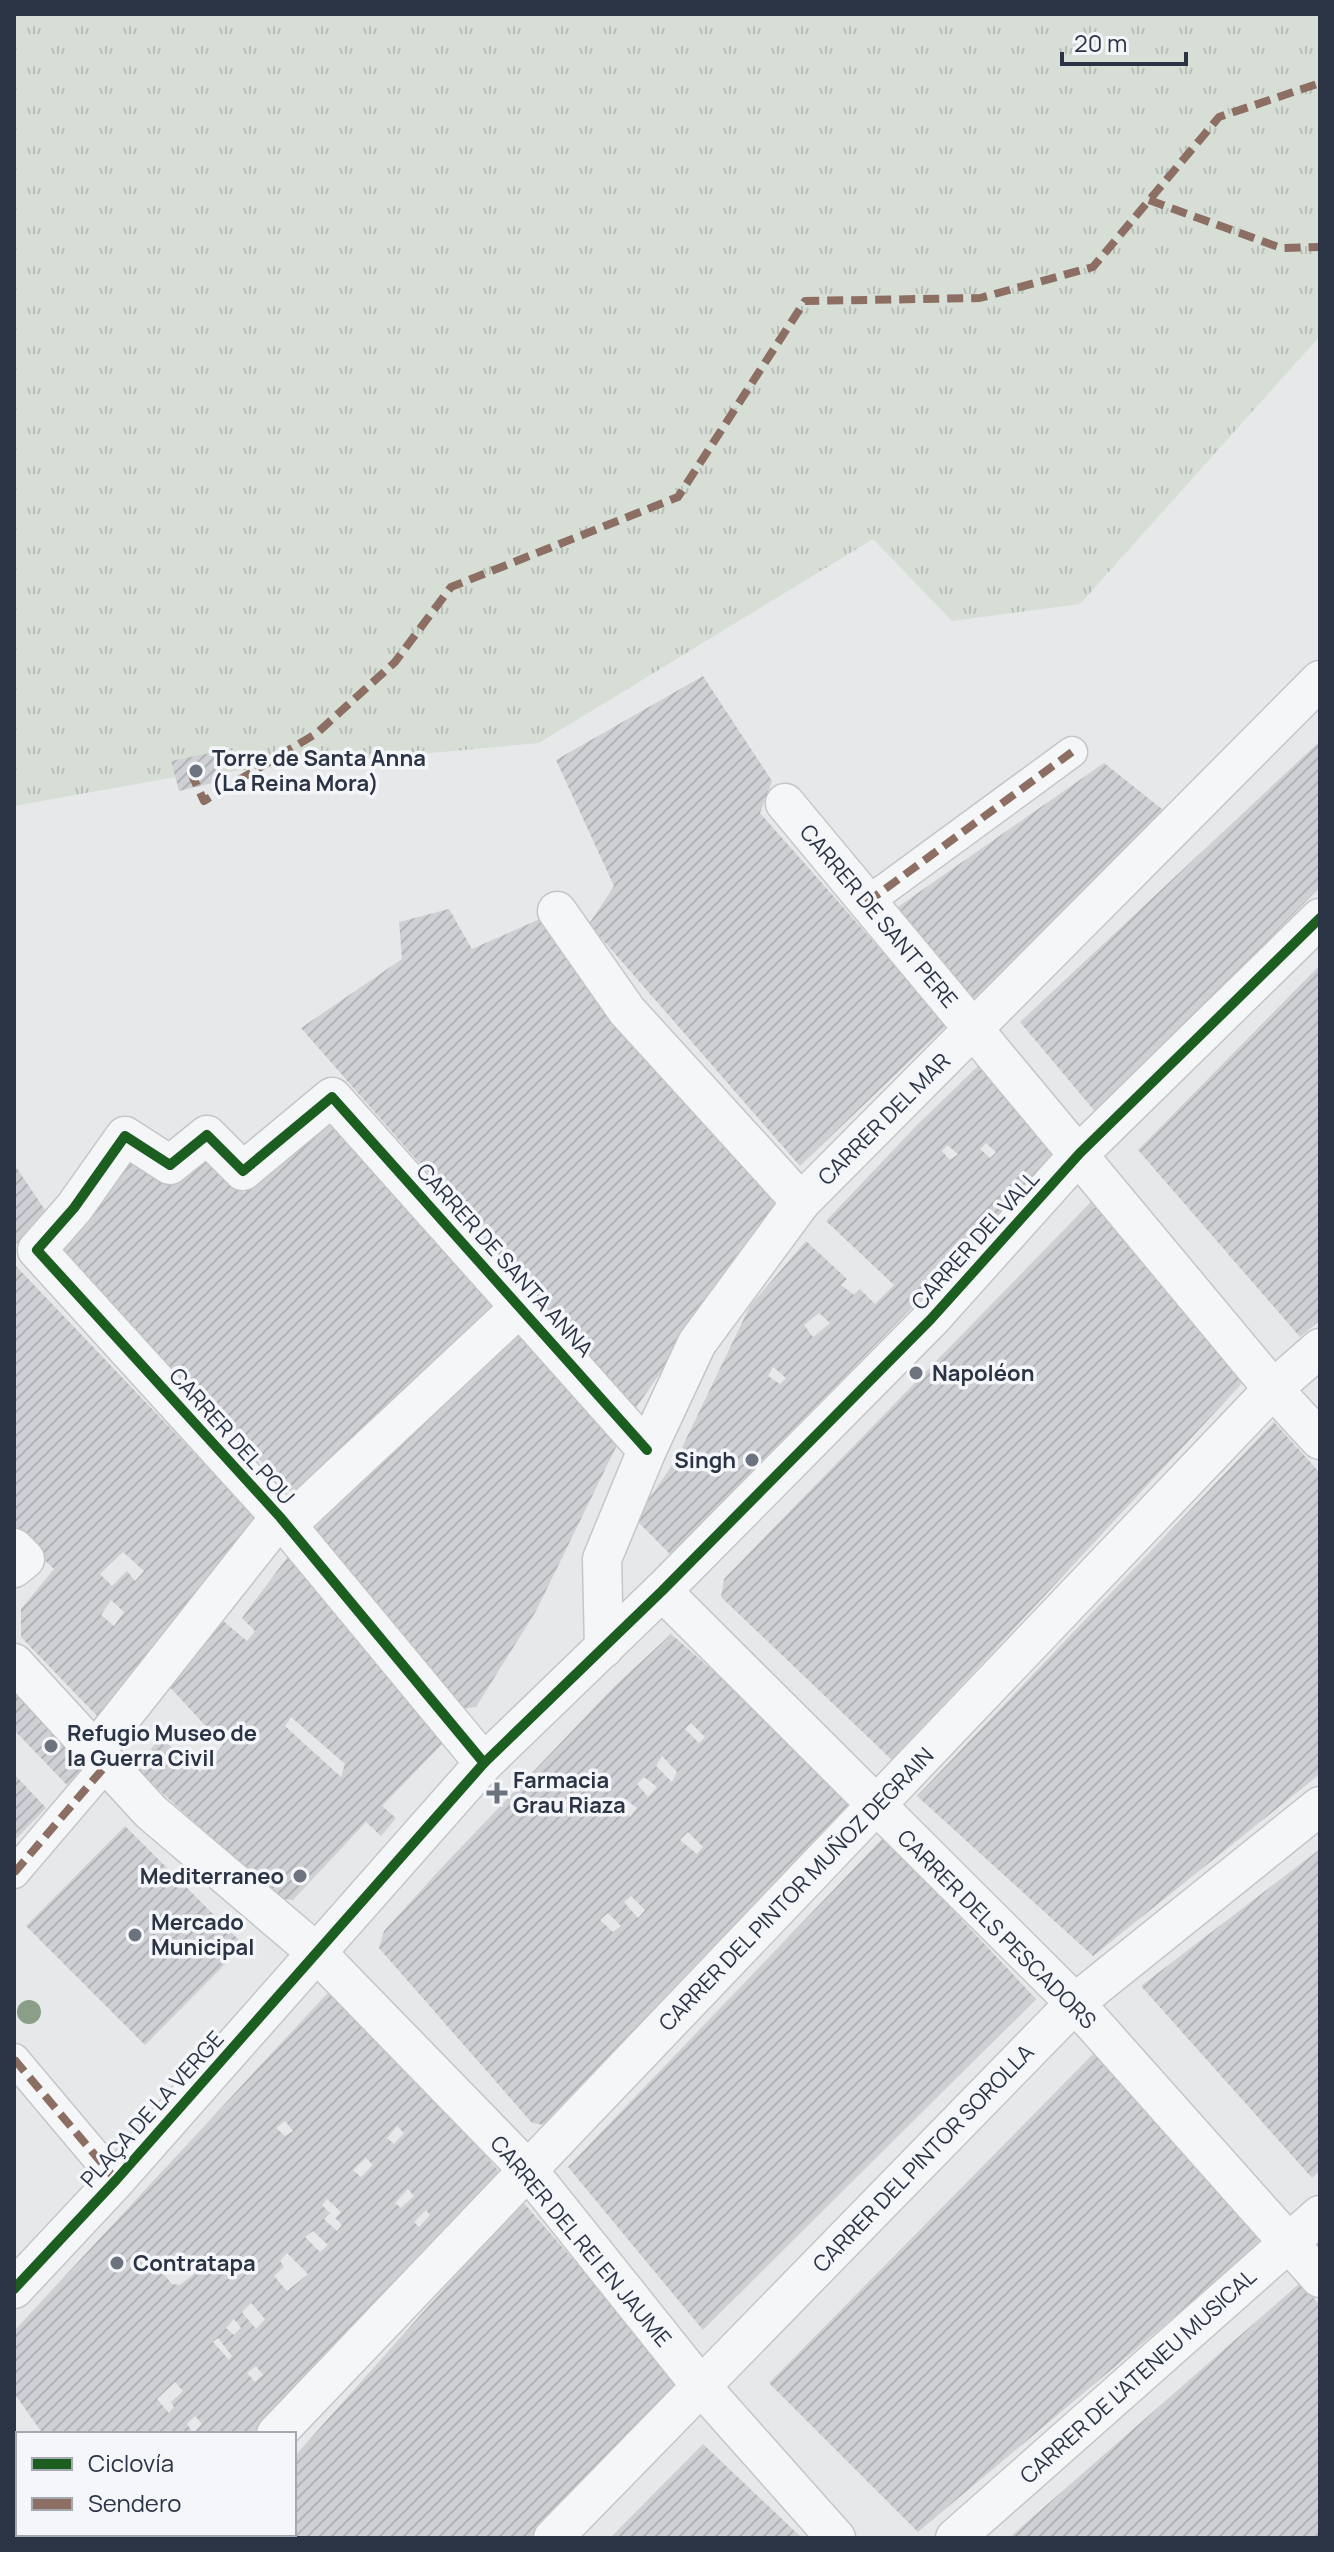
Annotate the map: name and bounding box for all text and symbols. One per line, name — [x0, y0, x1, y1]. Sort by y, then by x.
scale bar — [1062, 16, 1186, 66]
text: 20 m — [1074, 26, 1127, 59]
place label: Torre de Santa Anna (La Reina Mora) — [212, 743, 426, 798]
marker: Torre de Santa Anna (La Reina Mora) — [187, 762, 205, 780]
street label: CARRER DE SANT PERE — [793, 818, 965, 1014]
street label: CARRER DEL MAR — [811, 1046, 957, 1192]
street label: CARRER DE SANTA ANNA — [410, 1157, 600, 1363]
street label: CARRER DEL VALL — [904, 1164, 1046, 1316]
place label: Napoléon — [932, 1358, 1034, 1388]
street label: CARRER DEL POU — [163, 1361, 301, 1511]
marker: Napoléon — [907, 1364, 925, 1382]
place label: Singh — [674, 1445, 736, 1475]
marker: Singh — [743, 1451, 761, 1469]
place label: Refugio Museo de la Guerra Civil — [67, 1718, 257, 1773]
marker: Refugio Museo de la Guerra Civil — [42, 1737, 60, 1755]
street label: CARRER DEL PINTOR MUÑOZ DEGRAIN — [652, 1741, 940, 2037]
place label: Farmacia Grau Riaza — [513, 1765, 626, 1820]
marker: Farmacia Grau Riaza — [488, 1784, 506, 1802]
street label: CARRER DELS PESCADORS — [891, 1823, 1103, 2035]
place label: Mediterraneo — [140, 1861, 284, 1891]
marker: Mediterraneo — [291, 1867, 309, 1885]
place label: Mercado Municipal — [151, 1907, 254, 1962]
marker: Mercado Municipal — [126, 1926, 144, 1944]
street label: PLAÇA DE LA VERGE — [74, 2024, 230, 2194]
street label: CARRER DEL PINTOR SOROLLA — [806, 2037, 1040, 2279]
street label: CARRER DEL REI EN JAUME — [484, 2129, 678, 2353]
place label: Contratapa — [133, 2248, 256, 2278]
marker: Contratapa — [108, 2254, 126, 2272]
street label: CARRER DE L'ATENEU MUSICAL — [1013, 2262, 1263, 2490]
legend — [16, 2432, 296, 2536]
text: Ciclovía — [88, 2446, 174, 2479]
text: Sendero — [88, 2486, 182, 2519]

